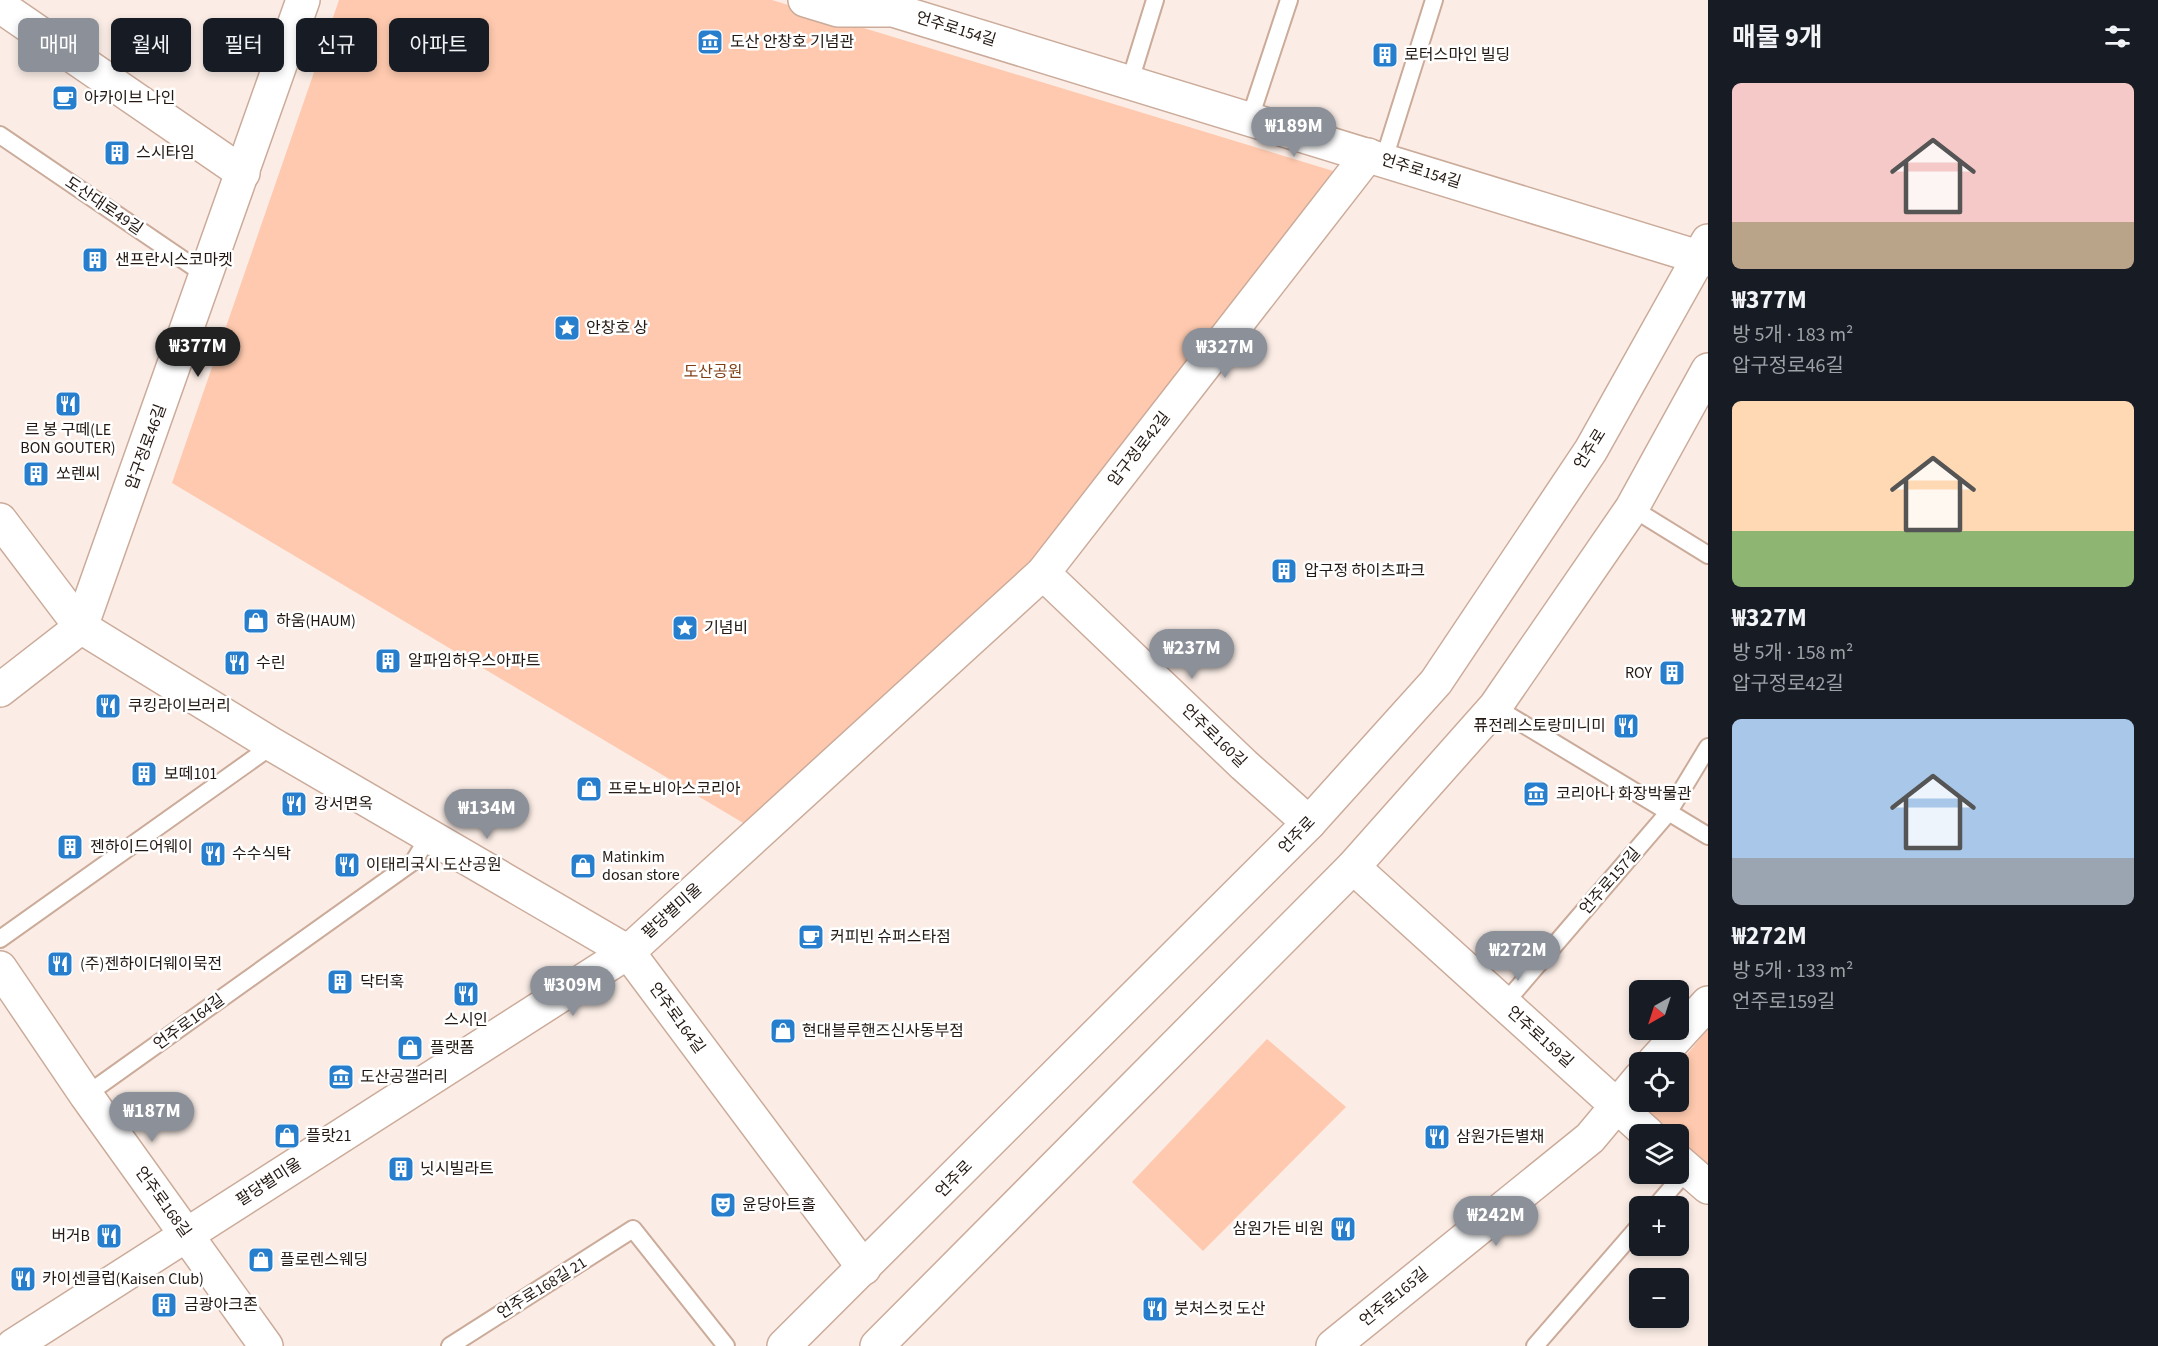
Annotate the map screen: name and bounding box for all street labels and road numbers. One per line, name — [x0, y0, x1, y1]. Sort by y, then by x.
street label: 언주로154길 — [913, 6, 999, 52]
street label: 언주로154길 — [1378, 148, 1464, 194]
street label: 도산대로49길 — [61, 172, 147, 240]
street label: 압구정로46길 — [120, 401, 172, 493]
street label: 압구정로42길 — [1103, 407, 1175, 491]
street label: 언주로 — [1569, 424, 1611, 474]
street label: 언주로160길 — [1177, 699, 1251, 773]
street label: 언주로 — [1274, 811, 1320, 859]
street label: 언주로157길 — [1575, 843, 1645, 919]
street label: 팔당별미울 — [637, 878, 707, 944]
street label: 언주로164길 — [644, 978, 710, 1058]
street label: 언주로164길 — [149, 989, 229, 1055]
street label: 언주로159길 — [1502, 1001, 1578, 1073]
street label: 팔당별미울 — [232, 1153, 306, 1211]
street label: 언주로 — [931, 1155, 978, 1202]
street label: 언주로168길 — [130, 1162, 196, 1242]
street label: 언주로168길 21 — [493, 1252, 591, 1324]
street label: 언주로165길 — [1355, 1262, 1433, 1332]

